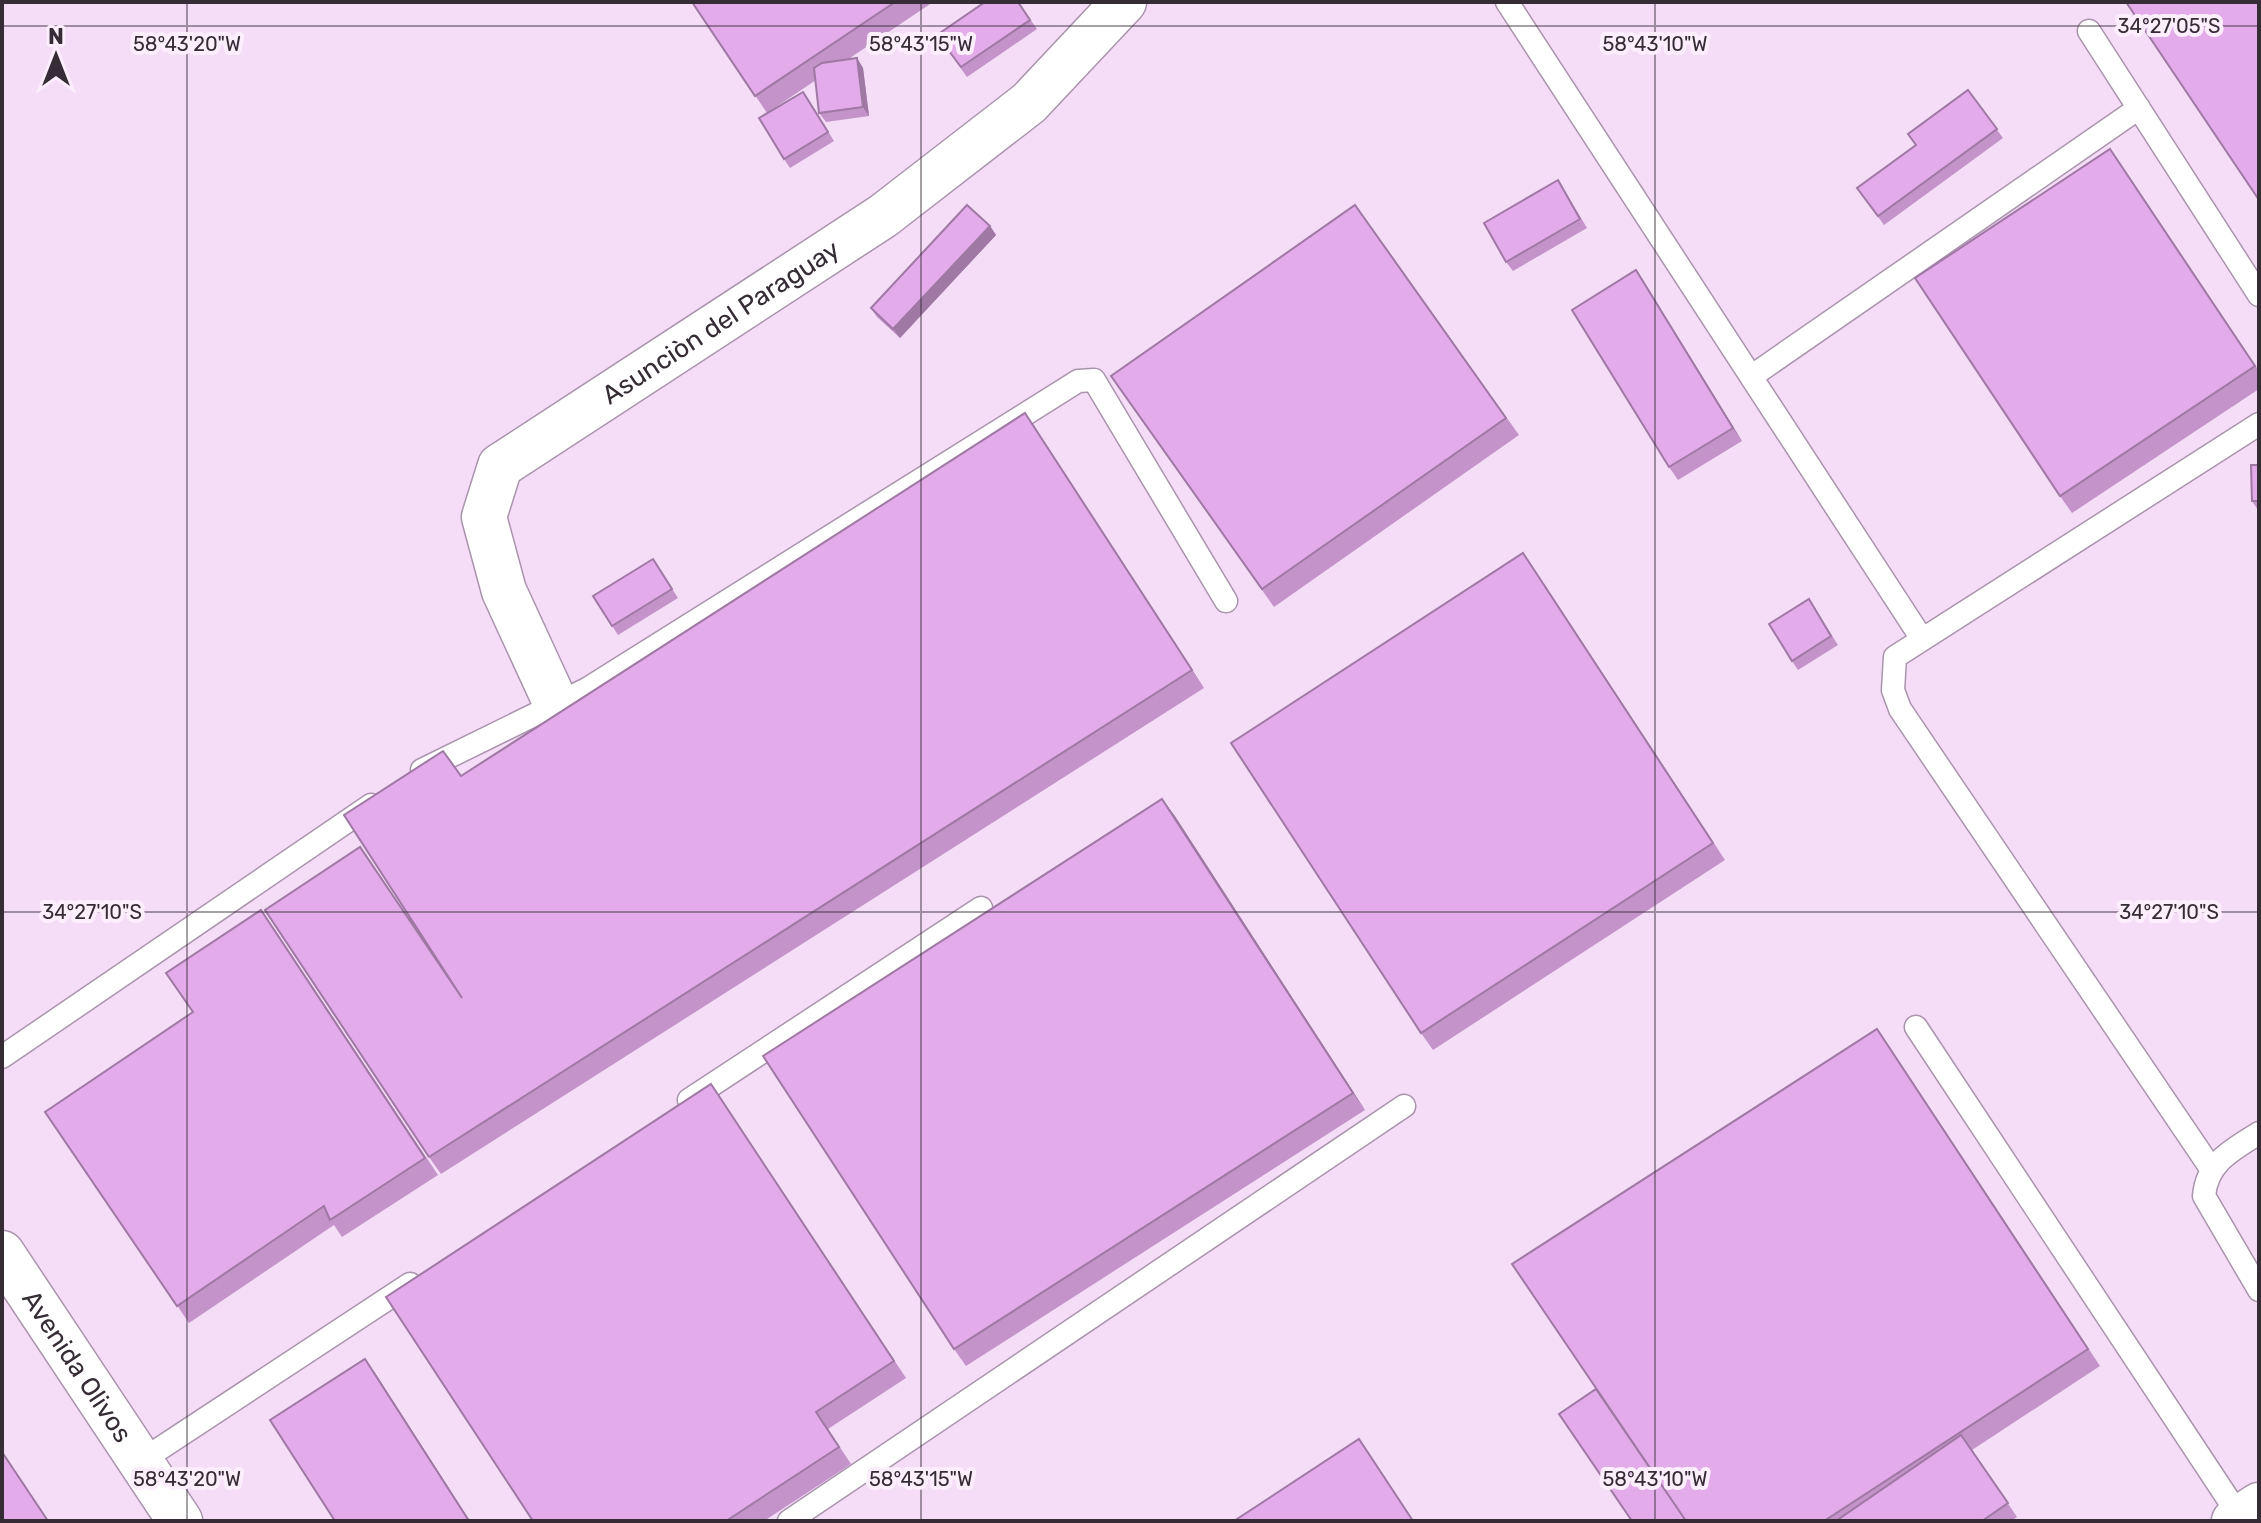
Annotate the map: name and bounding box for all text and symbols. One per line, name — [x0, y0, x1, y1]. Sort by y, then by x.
text: 34°27'05"S — [2117, 14, 2221, 38]
north arrow — [16, 16, 96, 96]
text: N — [48, 23, 64, 50]
text: 58°43'20"W — [133, 32, 241, 56]
text: 58°43'15"W — [869, 32, 973, 56]
text: 58°43'10"W — [1602, 32, 1708, 56]
street label: Asunciòn del Paraguay — [596, 233, 845, 411]
text: 34°27'10"S — [42, 900, 142, 924]
text: 34°27'10"S — [2119, 900, 2219, 924]
street label: Avenida Olivos — [16, 1285, 139, 1448]
text: 58°43'20"W — [133, 1467, 241, 1491]
text: 58°43'15"W — [869, 1467, 973, 1491]
text: 58°43'10"W — [1602, 1467, 1708, 1491]

